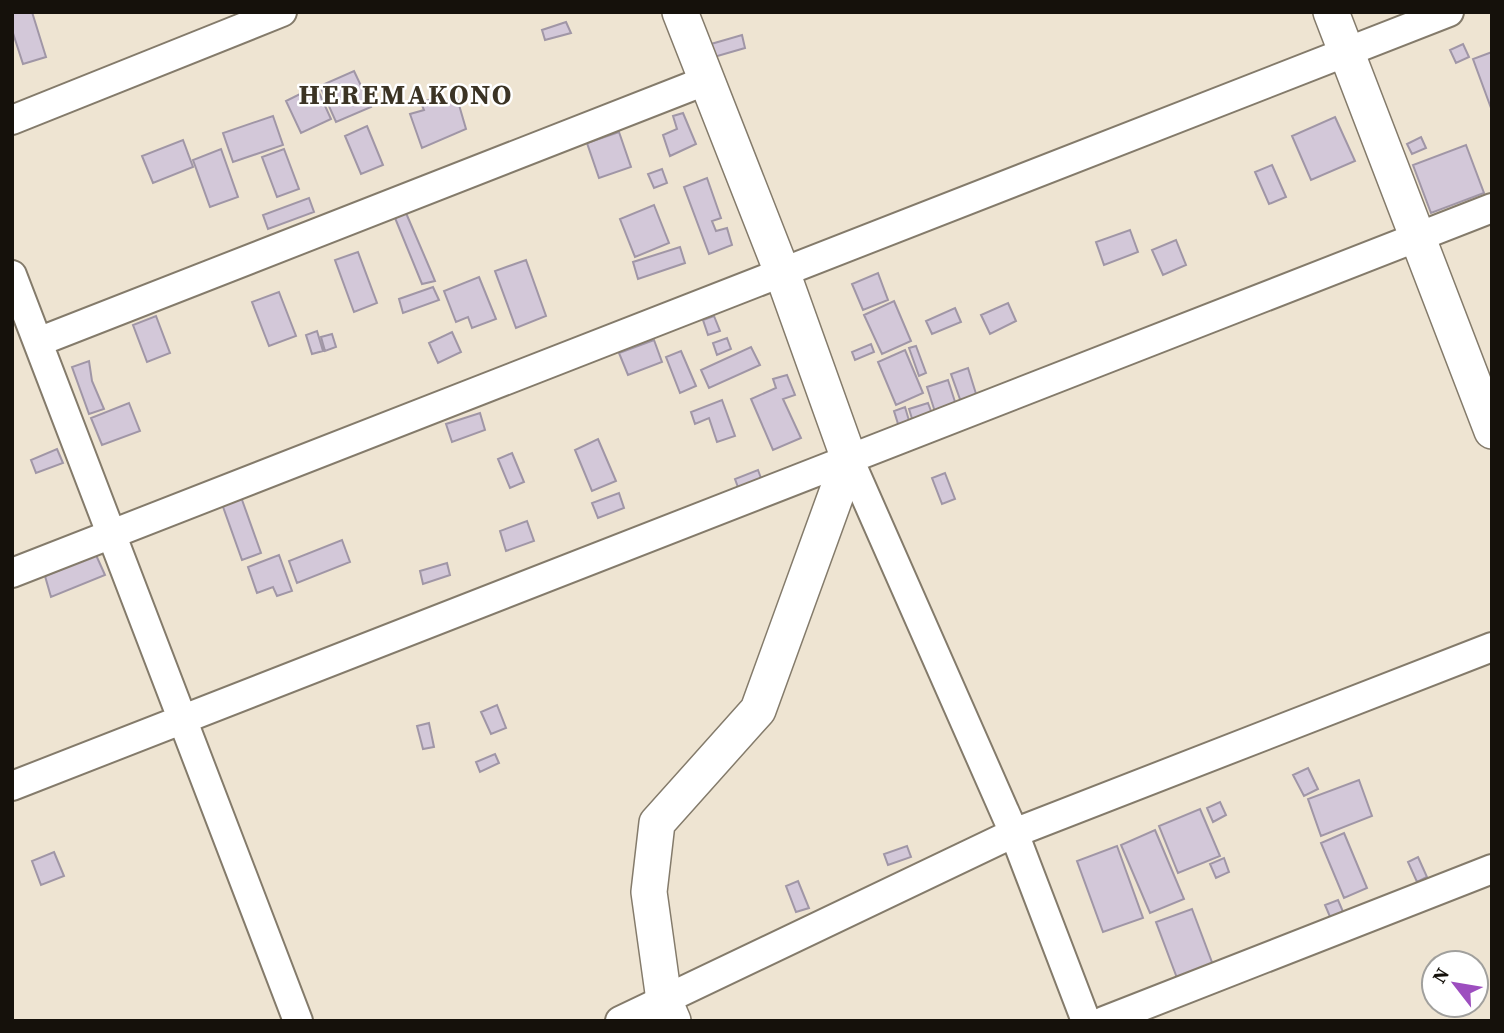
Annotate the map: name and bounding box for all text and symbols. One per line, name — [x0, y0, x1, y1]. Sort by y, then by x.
district label: HEREMAKONO — [299, 75, 514, 113]
north arrow — [1420, 949, 1490, 1019]
text: N — [1426, 962, 1455, 988]

